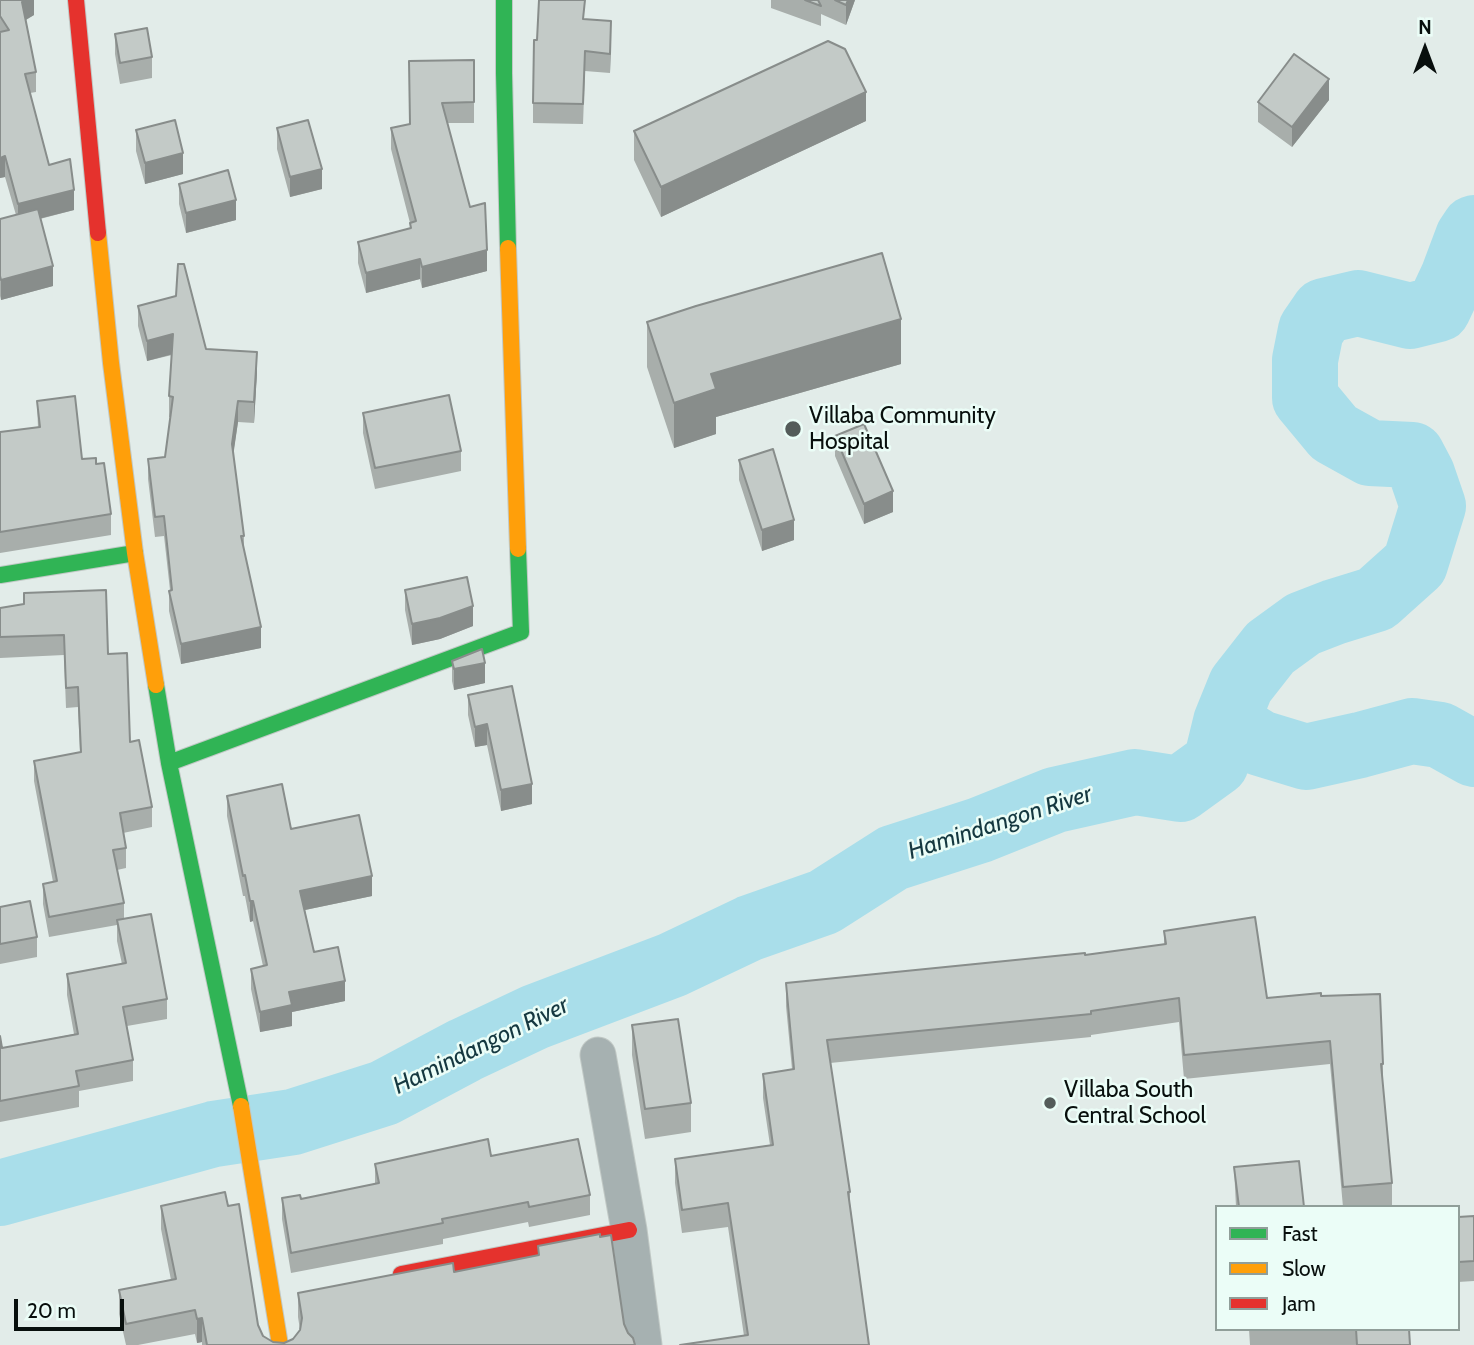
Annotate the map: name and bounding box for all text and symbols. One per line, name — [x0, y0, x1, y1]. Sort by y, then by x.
north arrow — [1390, 14, 1460, 84]
text: N — [1418, 16, 1432, 39]
place label: Villaba Community Hospital — [809, 402, 996, 456]
marker: Villaba Community Hospital — [783, 419, 803, 439]
water label: Hamindangon River — [904, 780, 1096, 866]
water label: Hamindangon River — [389, 991, 573, 1101]
place label: Villaba South Central School — [1064, 1076, 1206, 1130]
marker: Villaba South Central School — [1042, 1095, 1058, 1111]
legend — [1215, 1205, 1460, 1331]
text: Fast — [1282, 1221, 1318, 1246]
text: Slow — [1282, 1256, 1326, 1281]
scale bar — [18, 1286, 128, 1330]
text: Jam — [1282, 1291, 1316, 1316]
text: 20 m — [27, 1298, 76, 1323]

